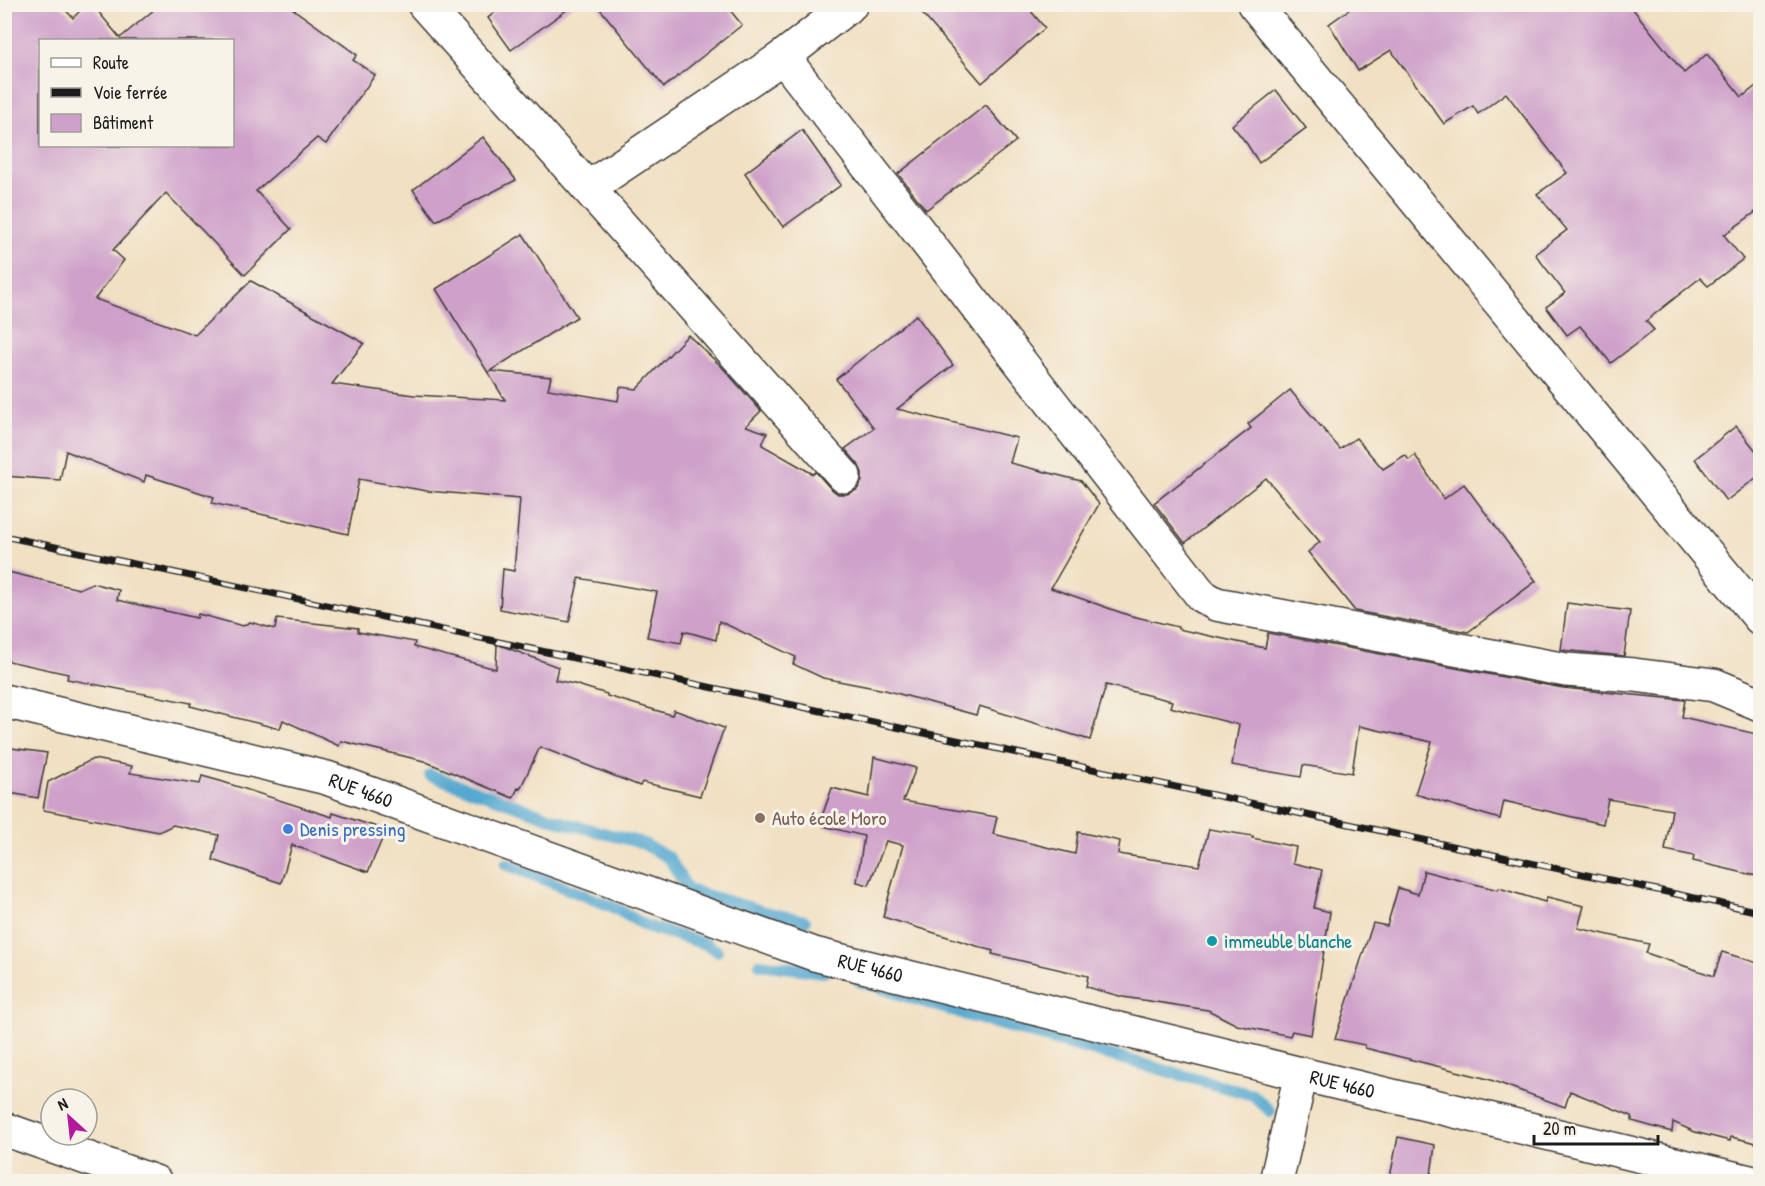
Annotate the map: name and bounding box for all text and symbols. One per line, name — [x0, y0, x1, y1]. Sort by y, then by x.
legend — [39, 39, 234, 147]
text: Route — [93, 50, 129, 75]
text: Voie ferrée — [93, 80, 168, 105]
text: Bâtiment — [93, 110, 154, 135]
street label: RUE 4660 — [325, 766, 397, 814]
place label: Auto école Moro — [772, 804, 887, 831]
marker: Auto école Moro — [753, 811, 767, 825]
place label: Denis pressing — [300, 815, 405, 842]
marker: Denis pressing — [281, 822, 295, 836]
place label: immeuble blanche — [1224, 927, 1352, 954]
marker: immeuble blanche — [1205, 934, 1219, 948]
street label: RUE 4660 — [835, 946, 906, 988]
street label: RUE 4660 — [1307, 1063, 1378, 1104]
north arrow — [39, 1087, 99, 1147]
text: N — [53, 1092, 71, 1115]
scale bar — [1534, 1108, 1658, 1146]
text: 20 m — [1543, 1116, 1576, 1141]

